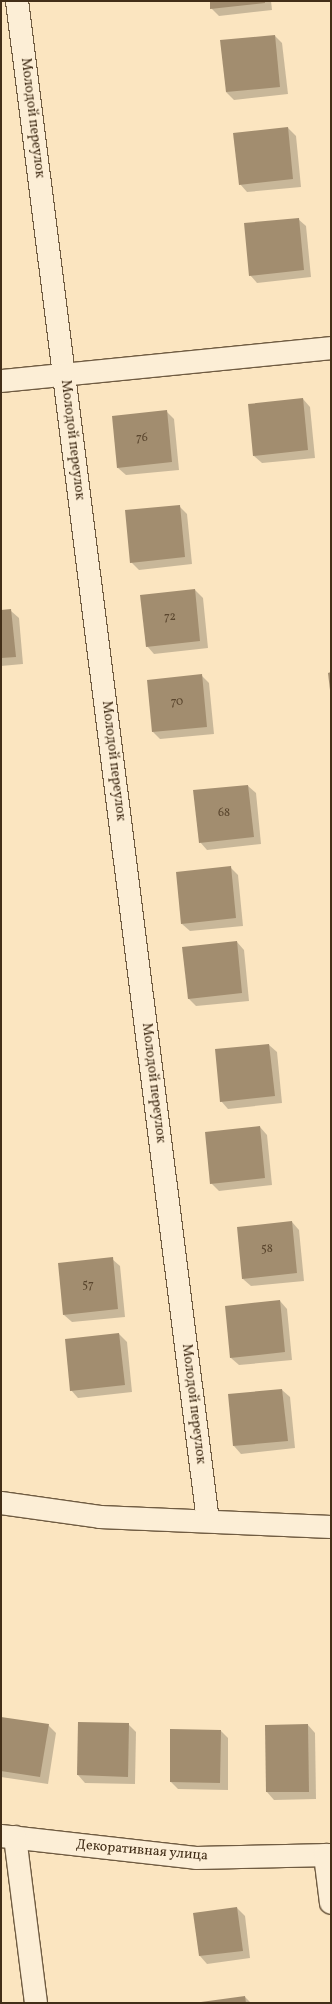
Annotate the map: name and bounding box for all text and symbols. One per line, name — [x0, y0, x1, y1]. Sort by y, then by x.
street label: Молодой переулок — [16, 57, 48, 179]
street label: Молодой переулок — [56, 379, 88, 501]
house number: 76 — [136, 432, 148, 446]
house number: 72 — [164, 611, 176, 625]
house number: 70 — [171, 696, 183, 710]
street label: Молодой переулок — [97, 700, 129, 822]
house number: 68 — [218, 807, 230, 821]
street label: Молодой переулок — [137, 1022, 169, 1144]
house number: 58 — [261, 1243, 273, 1257]
house number: 57 — [82, 1279, 94, 1293]
street label: Молодой переулок — [177, 1343, 209, 1465]
street label: Декоративная улица — [75, 1837, 209, 1865]

